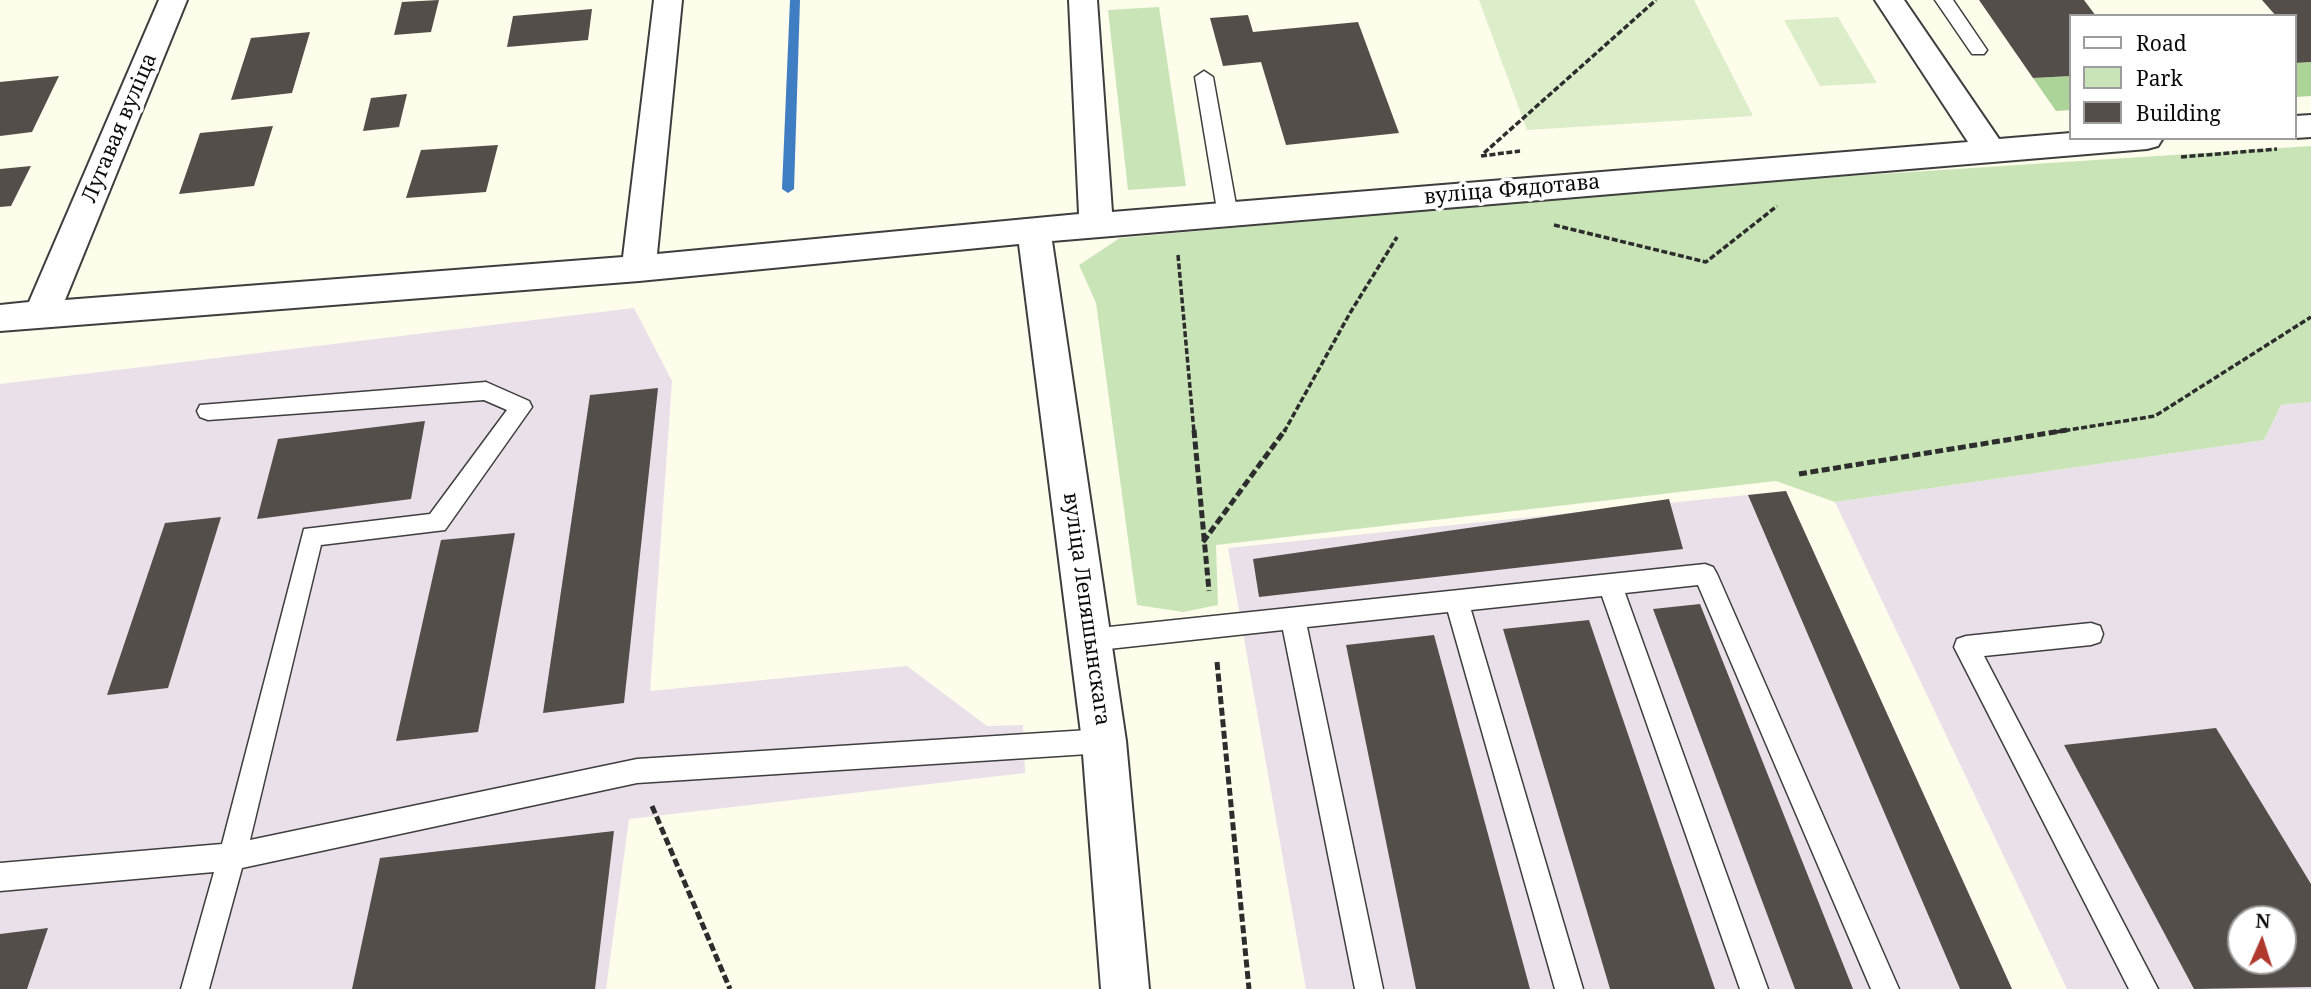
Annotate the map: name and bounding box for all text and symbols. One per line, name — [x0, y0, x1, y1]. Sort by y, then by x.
legend — [2070, 14, 2297, 140]
text: Road — [2136, 29, 2187, 57]
street label: Лугавая вуліца — [77, 50, 163, 206]
text: Park — [2136, 64, 2183, 92]
text: Building — [2136, 99, 2221, 127]
street label: вуліца Фядотава — [1423, 170, 1601, 210]
street label: вуліца Лепяшынскага — [1057, 491, 1115, 727]
north arrow — [2227, 905, 2297, 975]
text: N — [2255, 908, 2271, 934]

